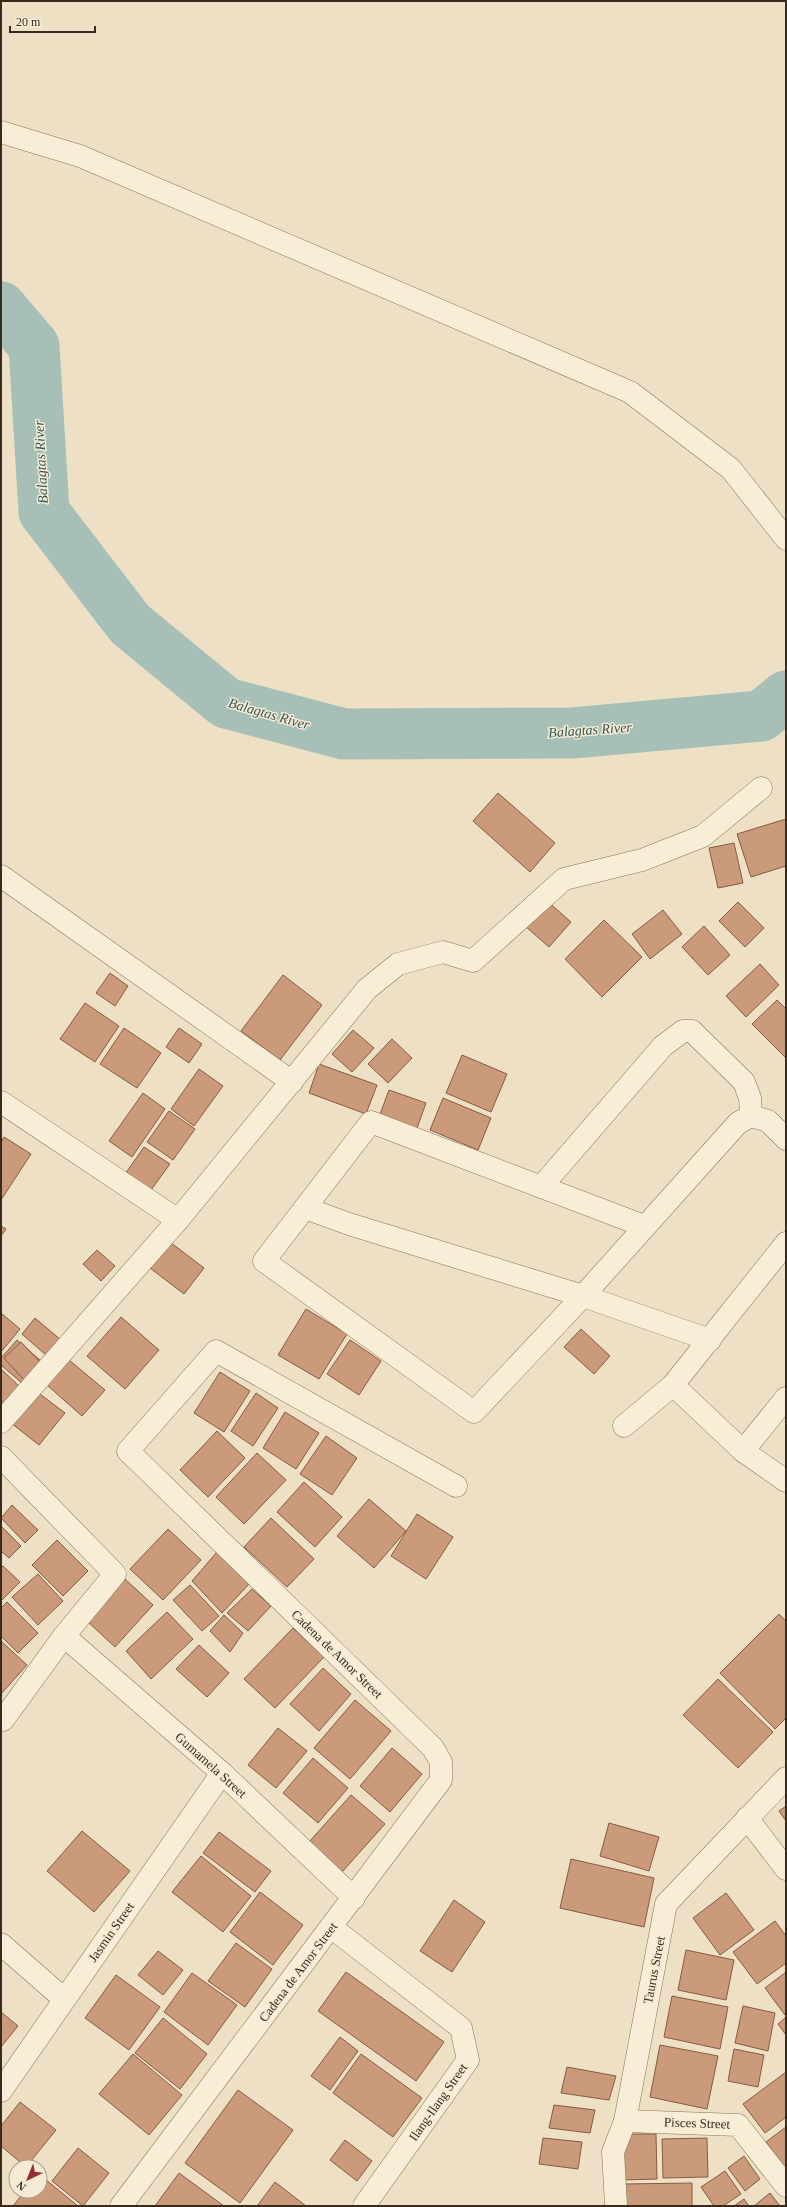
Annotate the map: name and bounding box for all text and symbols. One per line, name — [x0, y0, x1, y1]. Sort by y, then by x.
scale bar — [10, 8, 95, 34]
text: 20 m — [16, 15, 41, 29]
water label: Balagtas River — [31, 419, 51, 504]
water label: Balagtas River — [227, 695, 312, 733]
water label: Balagtas River — [548, 720, 633, 740]
street label: Cadena de Amor Street — [288, 1607, 386, 1702]
street label: Gumamela Street — [172, 1729, 250, 1801]
street label: Jasmin Street — [85, 1899, 137, 1965]
street label: Cadena de Amor Street — [256, 1919, 341, 2025]
street label: Taurus Street — [640, 1934, 668, 2005]
street label: Ilang-Ilang Street — [406, 2060, 471, 2144]
street label: Pisces Street — [664, 2114, 731, 2132]
north arrow — [8, 2159, 48, 2199]
text: N — [14, 2179, 28, 2193]

